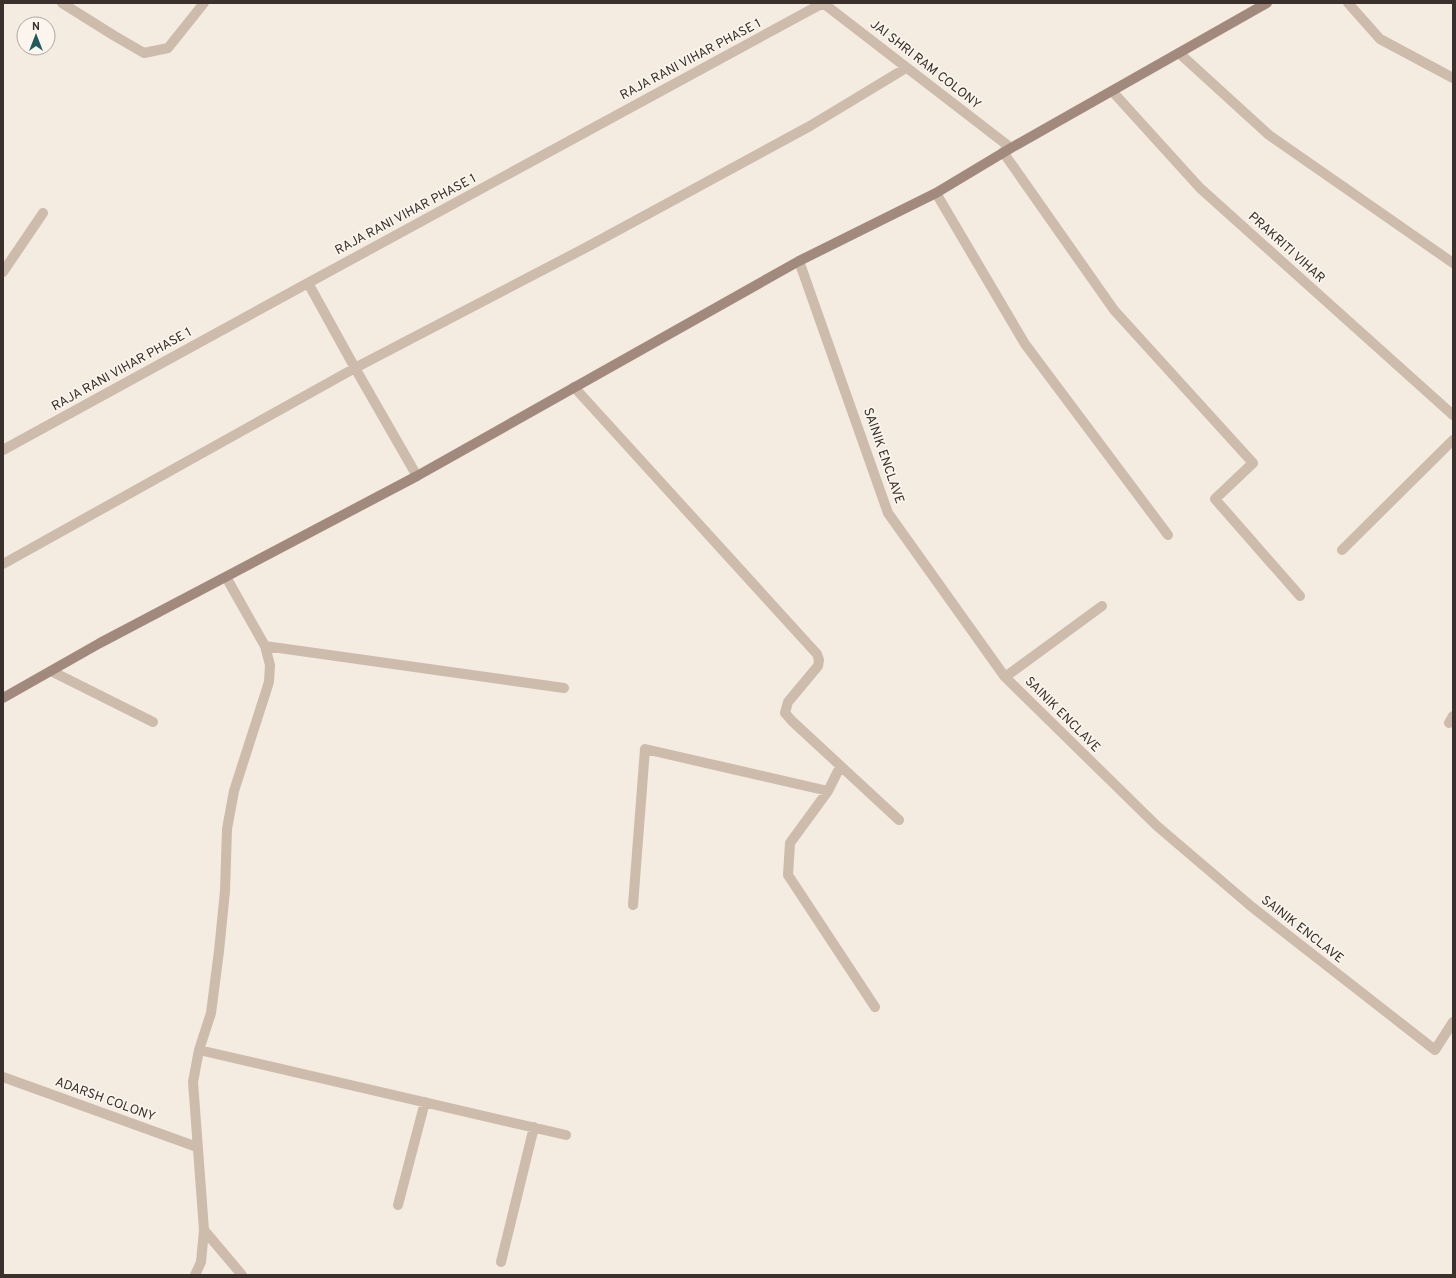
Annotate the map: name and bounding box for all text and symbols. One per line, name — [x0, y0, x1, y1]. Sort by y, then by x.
north arrow — [16, 16, 56, 56]
street label: RAJA RANI VIHAR PHASE 1 — [618, 16, 764, 104]
street label: JAI SHRI RAM COLONY — [866, 17, 984, 113]
text: N — [32, 20, 40, 34]
street label: RAJA RANI VIHAR PHASE 1 — [333, 171, 479, 259]
street label: PRAKRITI VIHAR — [1244, 209, 1328, 287]
street label: RAJA RANI VIHAR PHASE 1 — [49, 325, 195, 415]
street label: SAINIK ENCLAVE — [859, 406, 907, 506]
street label: SAINIK ENCLAVE — [1021, 674, 1103, 756]
street label: SAINIK ENCLAVE — [1258, 893, 1346, 967]
street label: ADARSH COLONY — [53, 1074, 157, 1126]

